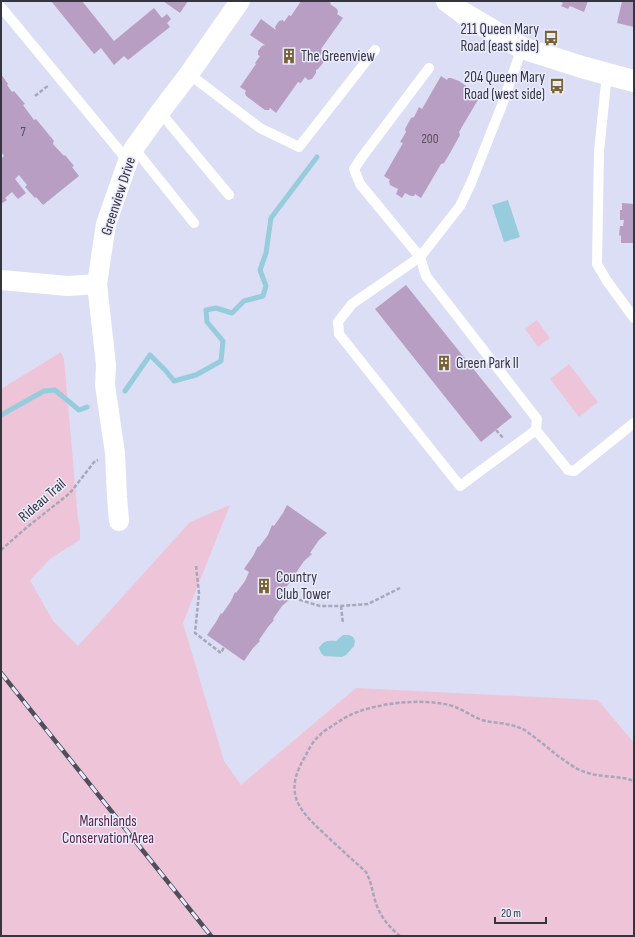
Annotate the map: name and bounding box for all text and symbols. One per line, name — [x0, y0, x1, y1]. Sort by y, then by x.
place label: 211 Queen Mary Road (east side) — [460, 20, 539, 56]
bus stop icon: 211 Queen Mary Road (east side) — [542, 29, 560, 47]
building icon: The Greenview — [280, 47, 298, 65]
place label: The Greenview — [301, 47, 375, 66]
place label: 204 Queen Mary Road (west side) — [464, 68, 545, 104]
bus stop icon: 204 Queen Mary Road (west side) — [548, 77, 566, 95]
house number: 7 — [20, 124, 26, 140]
house number: 200 — [422, 131, 439, 147]
street label: Greenview Drive — [97, 154, 140, 238]
building icon: Green Park II — [435, 354, 453, 372]
place label: Green Park II — [456, 354, 519, 373]
street label: Rideau Trail — [15, 475, 70, 526]
place label: Country Club Tower — [276, 568, 332, 604]
building icon: Country Club Tower — [255, 577, 273, 595]
park label: Marshlands Conservation Area — [62, 812, 154, 848]
scale bar — [495, 899, 546, 925]
text: 20 m — [501, 906, 521, 921]

